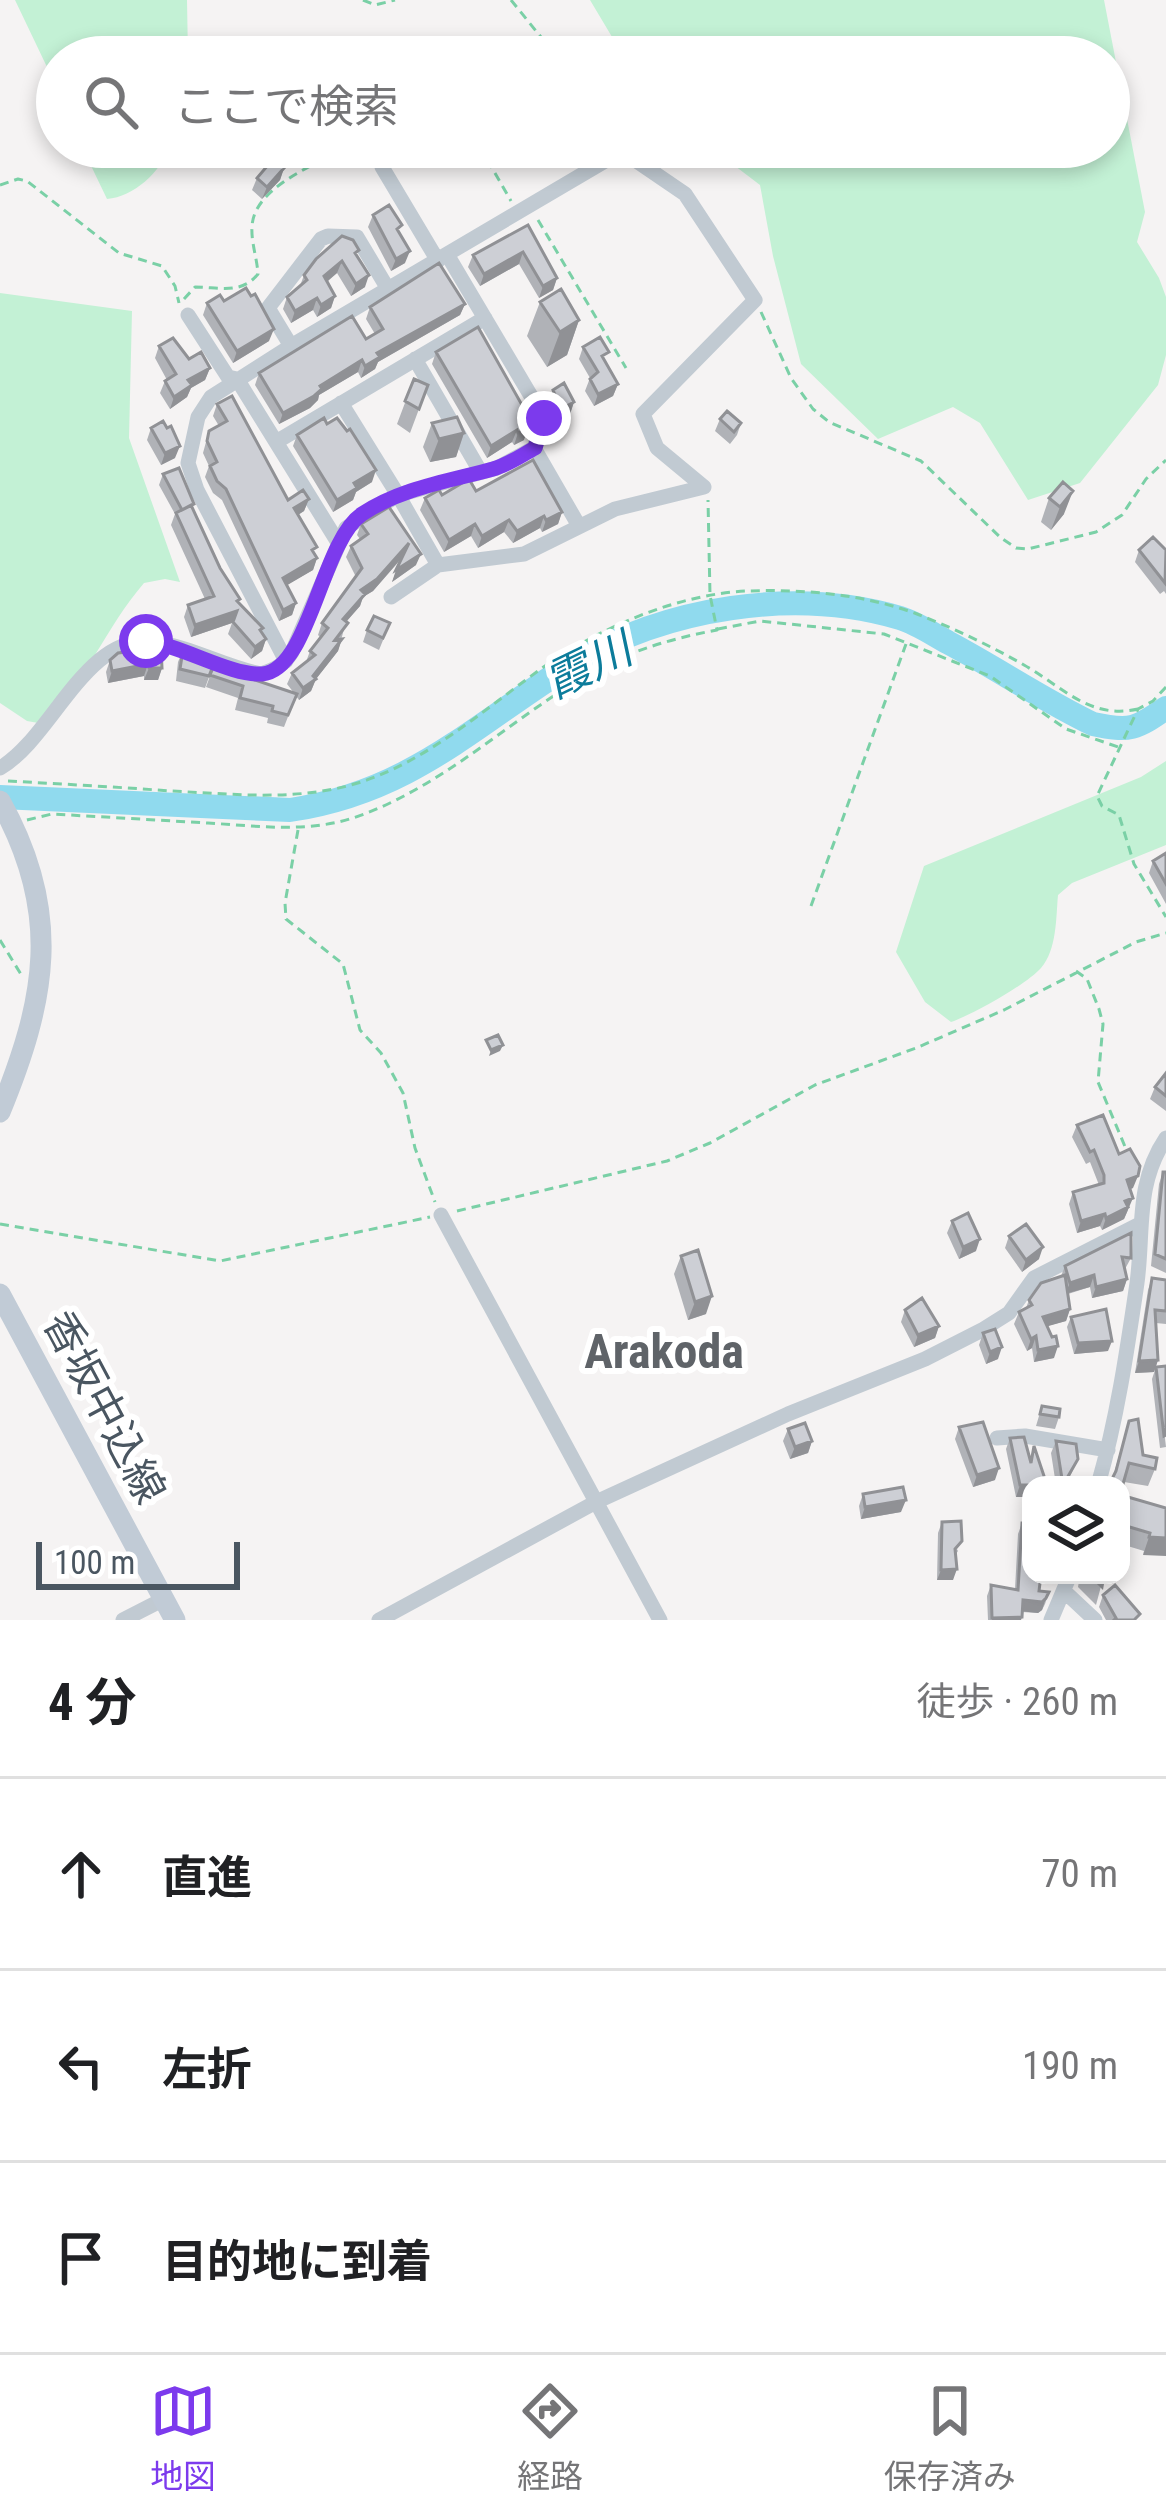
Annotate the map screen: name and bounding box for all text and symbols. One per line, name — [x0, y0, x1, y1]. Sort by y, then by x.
search box — [36, 36, 1130, 168]
icon: search — [78, 69, 144, 135]
text: ここで検索 — [174, 80, 399, 133]
route end — [517, 391, 571, 445]
route start — [119, 614, 173, 668]
water label: 霞川 — [536, 620, 644, 709]
street label: 香坂中込線 — [34, 1303, 175, 1511]
district label: Arakoda — [584, 1323, 744, 1380]
map controls — [1022, 1476, 1130, 1584]
button: layers — [1022, 1476, 1130, 1584]
scale bar — [36, 1536, 240, 1589]
text: 100 m — [54, 1543, 135, 1582]
text: 4 分 — [48, 1673, 137, 1732]
text: 徒歩 · 260 m — [917, 1679, 1118, 1725]
icon: ahead — [48, 1841, 114, 1907]
text: 直進 — [162, 1851, 252, 1904]
text: 70 m — [1041, 1851, 1118, 1897]
icon: left — [48, 2033, 114, 2099]
text: 左折 — [162, 2043, 252, 2096]
text: 190 m — [1022, 2043, 1118, 2089]
icon: arrive — [48, 2225, 114, 2291]
text: 目的地に到着 — [162, 2235, 432, 2288]
tab: 地図 — [150, 2378, 216, 2498]
tab: 経路 — [517, 2378, 583, 2498]
tab: 保存済み — [884, 2378, 1016, 2498]

